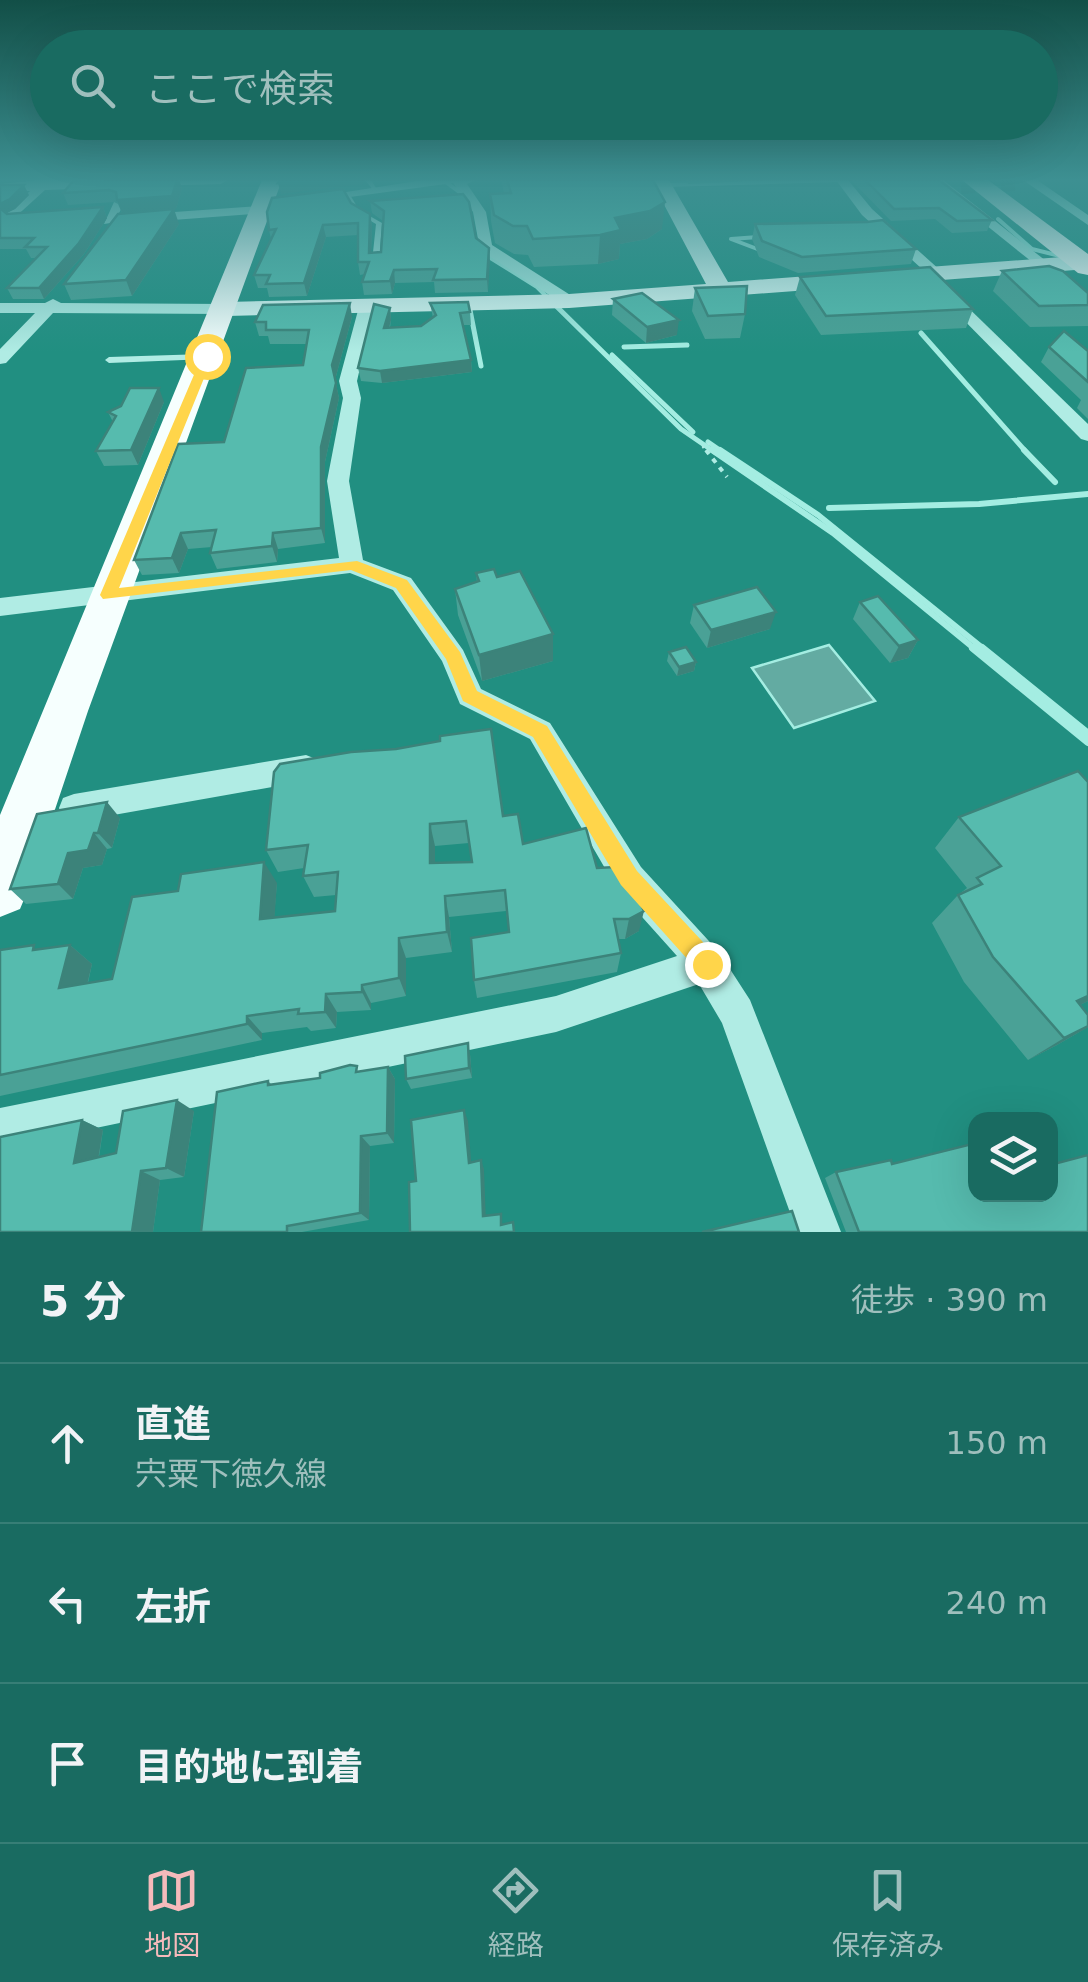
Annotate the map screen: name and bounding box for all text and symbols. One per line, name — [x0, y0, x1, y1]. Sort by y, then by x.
search box — [30, 30, 1058, 140]
icon: search — [65, 58, 120, 113]
text: ここで検索 — [145, 67, 335, 111]
route start — [185, 334, 231, 380]
route end — [685, 942, 731, 988]
map controls — [968, 1112, 1058, 1202]
button: layers — [968, 1112, 1058, 1202]
text: 5 分 — [40, 1277, 126, 1326]
text: 徒歩 · 390 m — [851, 1281, 1048, 1319]
text: 直進 — [135, 1402, 211, 1446]
icon: ahead — [40, 1416, 95, 1471]
text: 150 m — [946, 1424, 1048, 1462]
text: 宍粟下徳久線 — [135, 1455, 327, 1493]
icon: left — [40, 1576, 95, 1631]
text: 240 m — [946, 1584, 1048, 1622]
text: 左折 — [135, 1585, 211, 1629]
icon: arrive — [40, 1736, 95, 1791]
text: 目的地に到着 — [135, 1745, 363, 1789]
tab: 地図 — [144, 1863, 200, 1963]
tab: 経路 — [488, 1863, 544, 1963]
tab: 保存済み — [832, 1863, 944, 1963]

